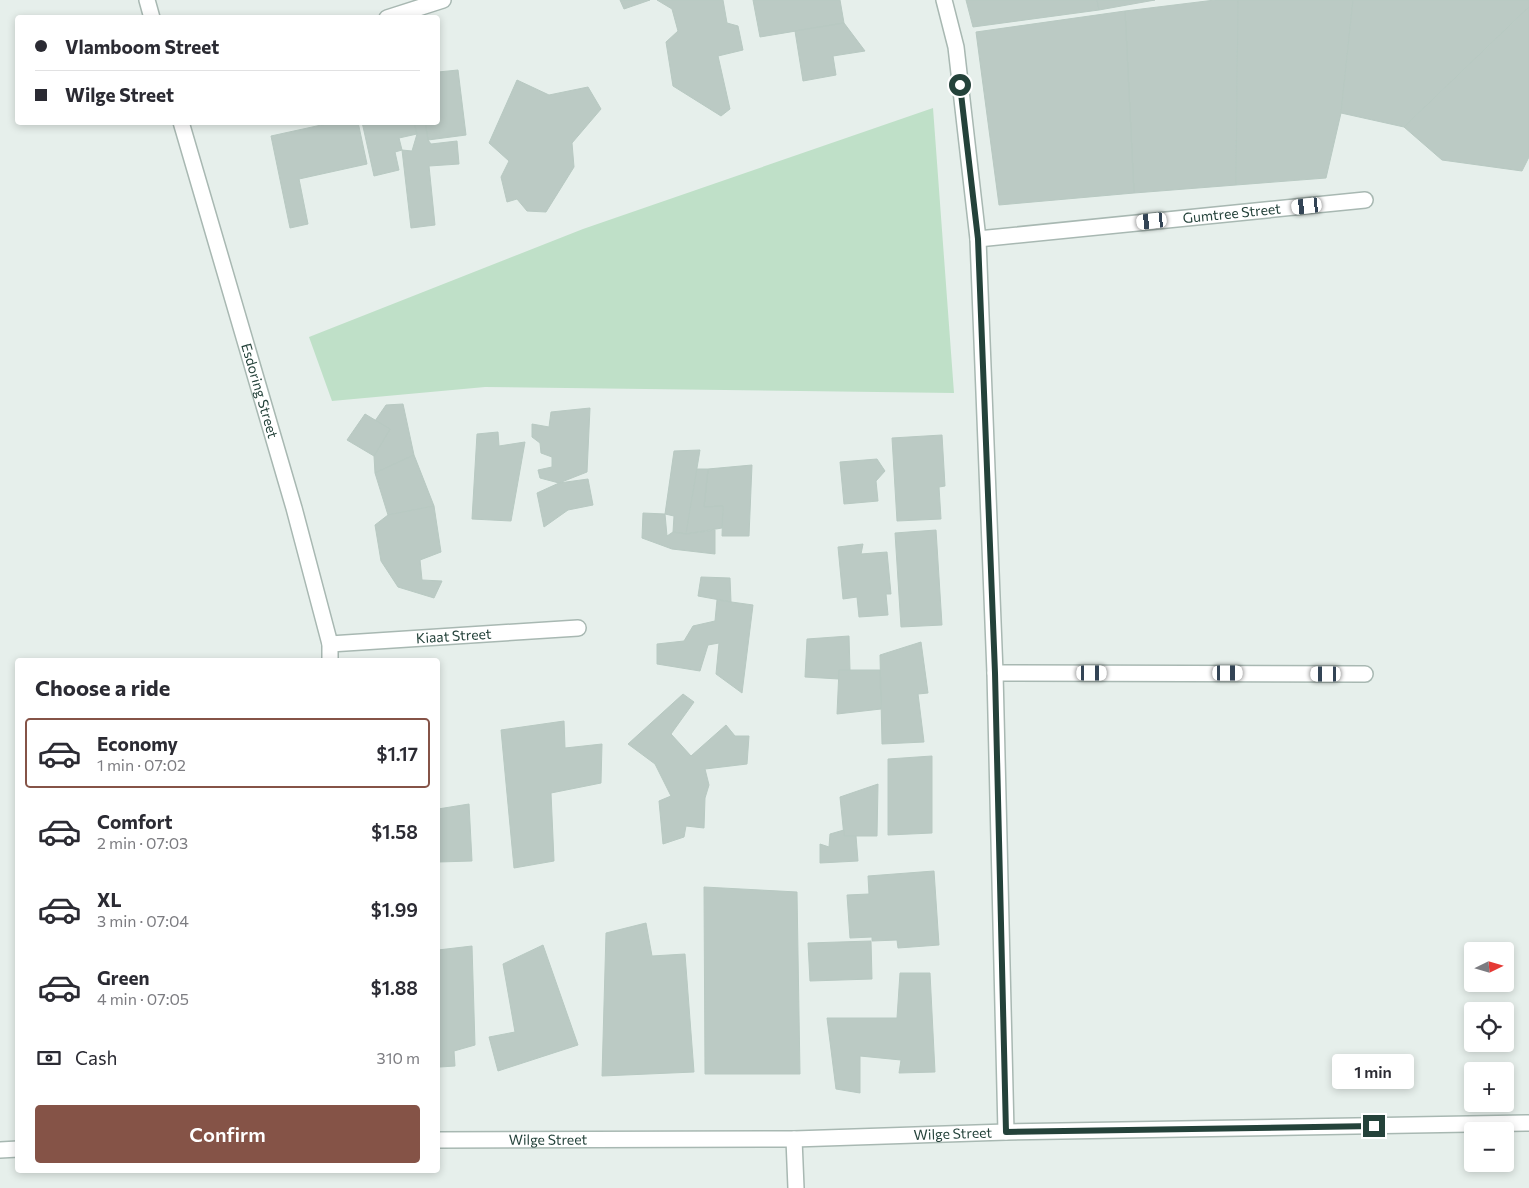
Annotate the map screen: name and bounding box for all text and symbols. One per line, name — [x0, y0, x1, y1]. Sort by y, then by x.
text: Vlamboom Street — [65, 35, 219, 58]
route start — [949, 74, 971, 96]
text: Wilge Street — [65, 83, 174, 106]
car — [1291, 197, 1322, 215]
street label: Gumtree Street — [1182, 200, 1282, 226]
car — [1136, 212, 1167, 230]
street label: Esdoring Street — [238, 341, 282, 440]
street label: Kiaat Street — [415, 625, 492, 646]
car — [1077, 666, 1107, 681]
car — [1213, 666, 1243, 681]
car — [1311, 667, 1341, 682]
text: Choose a ride — [35, 674, 170, 701]
icon: car — [37, 731, 82, 776]
text: Economy — [97, 732, 178, 755]
text: $1.17 — [377, 742, 418, 765]
text: 1 min · 07:02 — [97, 755, 186, 774]
icon: car — [37, 809, 82, 854]
text: Comfort — [97, 810, 173, 833]
text: $1.58 — [371, 820, 418, 843]
text: 2 min · 07:03 — [97, 833, 188, 852]
icon: car — [37, 887, 82, 932]
text: XL — [97, 888, 122, 911]
text: $1.99 — [371, 898, 418, 921]
text: 3 min · 07:04 — [97, 911, 189, 930]
north arrow — [1464, 942, 1514, 992]
map controls — [1464, 942, 1514, 1172]
icon: car — [37, 965, 82, 1010]
text: Green — [97, 966, 149, 989]
text: $1.88 — [371, 976, 418, 999]
text: 4 min · 07:05 — [97, 989, 189, 1008]
button: locate — [1464, 1002, 1514, 1052]
icon: cash — [35, 1044, 63, 1072]
text: Cash — [75, 1046, 117, 1069]
text: 310 m — [377, 1048, 420, 1067]
callout: 1 min — [1333, 1054, 1415, 1088]
text: 1 min — [1354, 1062, 1392, 1081]
button: + — [1464, 1062, 1514, 1112]
button: Confirm — [35, 1105, 420, 1163]
route end — [1363, 1115, 1385, 1137]
button: − — [1464, 1122, 1514, 1172]
street label: Wilge Street — [913, 1123, 993, 1143]
street label: Wilge Street — [509, 1131, 588, 1148]

